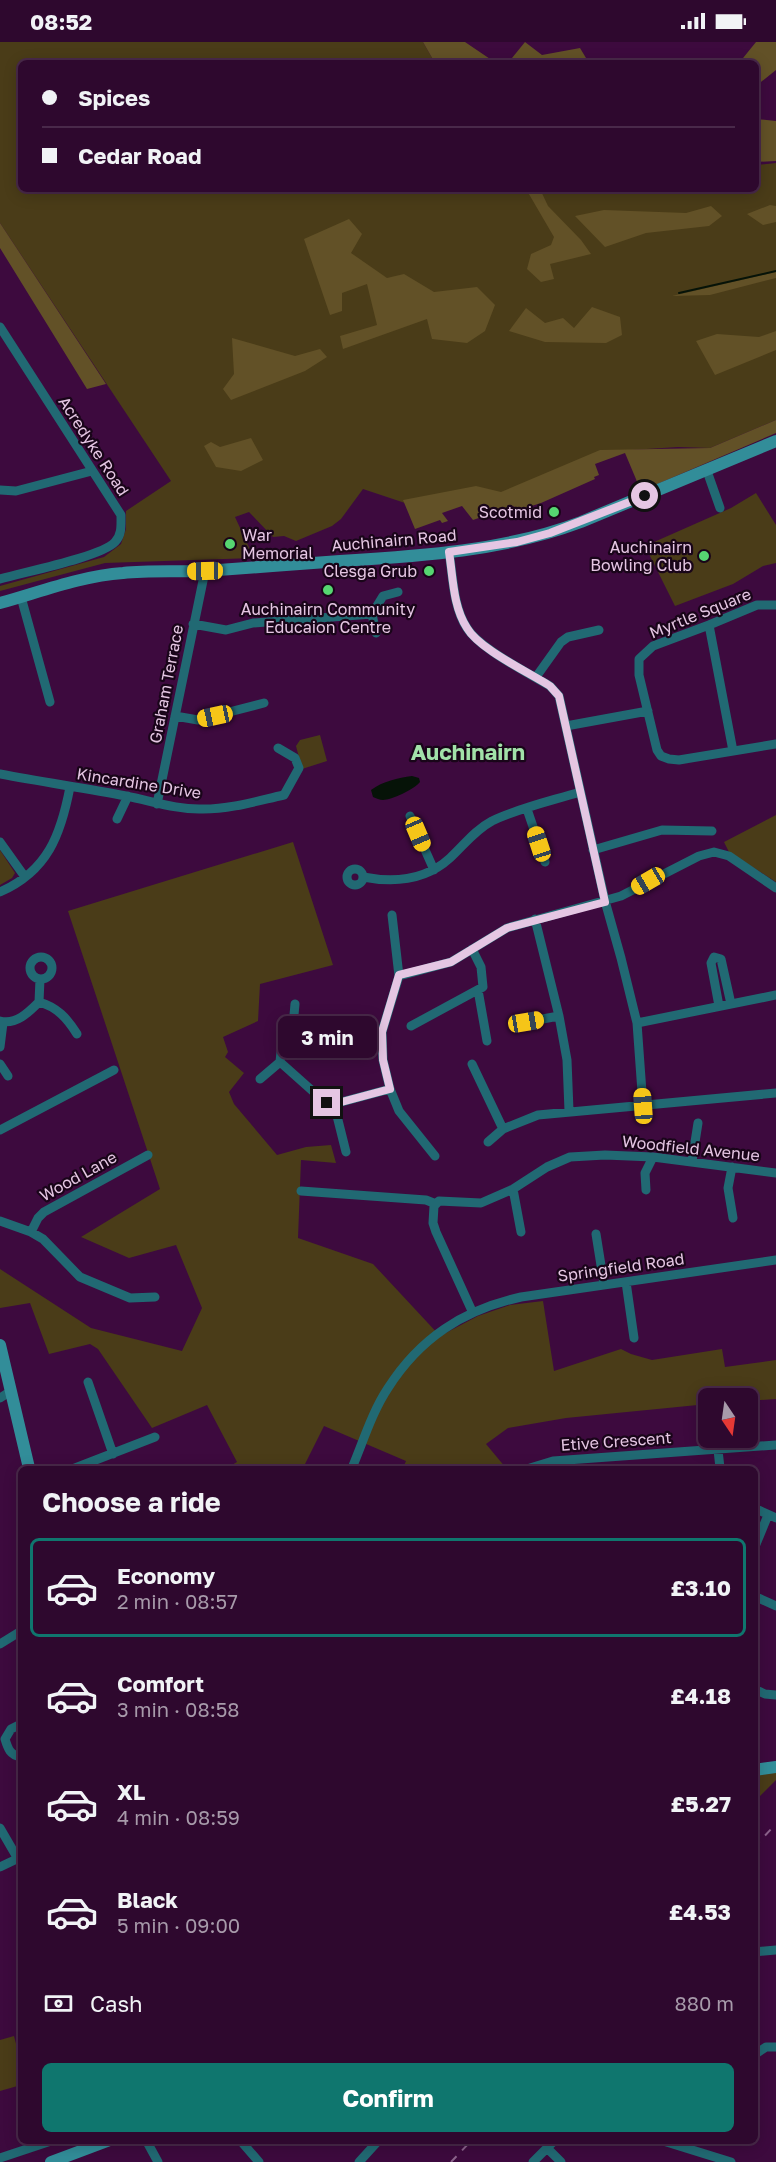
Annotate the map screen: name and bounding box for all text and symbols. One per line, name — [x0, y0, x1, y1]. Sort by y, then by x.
text: 08:52 — [30, 8, 92, 35]
text: Spices — [78, 84, 150, 111]
text: Cedar Road — [78, 142, 201, 169]
street label: Acredyke Road — [54, 392, 134, 500]
route start — [631, 482, 658, 509]
place label: Scotmid — [479, 502, 542, 522]
marker: Scotmid — [547, 505, 561, 519]
place label: War Memorial — [242, 525, 314, 563]
street label: Auchinairn Road — [331, 525, 457, 555]
marker: War Memorial — [223, 537, 237, 551]
place label: Auchinairn Bowling Club — [590, 537, 692, 575]
marker: Auchinairn Bowling Club — [697, 549, 711, 563]
place label: Clesga Grub — [323, 561, 417, 581]
car — [187, 562, 223, 580]
marker: Clesga Grub — [422, 564, 436, 578]
marker: Auchinairn Community Educaion Centre — [321, 583, 335, 597]
street label: Myrtle Square — [646, 583, 754, 643]
place label: Auchinairn Community Educaion Centre — [241, 599, 415, 637]
street label: Graham Terrace — [145, 623, 187, 745]
car — [196, 703, 234, 729]
district label: Auchinairn — [411, 738, 525, 765]
street label: Kincardine Drive — [75, 763, 203, 803]
car — [403, 814, 433, 854]
car — [525, 824, 553, 864]
car — [628, 864, 668, 898]
car — [507, 1010, 545, 1034]
callout: 3 min — [278, 1016, 376, 1058]
text: 3 min — [301, 1025, 354, 1049]
car — [633, 1087, 653, 1125]
route end — [313, 1089, 340, 1116]
street label: Woodfield Avenue — [621, 1131, 761, 1165]
street label: Wood Lane — [36, 1147, 120, 1205]
street label: Springfield Road — [556, 1248, 686, 1286]
north arrow — [698, 1388, 758, 1448]
map controls — [698, 1388, 758, 1448]
street label: Etive Crescent — [560, 1427, 672, 1455]
text: Choose a ride — [42, 1486, 221, 1518]
icon: car — [45, 1561, 99, 1615]
text: Economy — [117, 1562, 215, 1589]
text: £3.10 — [670, 1574, 731, 1601]
text: 2 min · 08:57 — [117, 1589, 238, 1613]
icon: car — [45, 1669, 99, 1723]
text: Comfort — [117, 1670, 204, 1697]
text: £4.18 — [670, 1682, 731, 1709]
text: 3 min · 08:58 — [117, 1697, 239, 1721]
icon: car — [45, 1777, 99, 1831]
text: XL — [117, 1778, 145, 1805]
text: £5.27 — [671, 1790, 731, 1817]
text: 4 min · 08:59 — [117, 1805, 240, 1829]
icon: car — [45, 1885, 99, 1939]
text: Black — [117, 1886, 178, 1913]
text: £4.53 — [669, 1898, 731, 1925]
text: 5 min · 09:00 — [117, 1913, 240, 1937]
icon: cash — [42, 1987, 75, 2020]
text: Cash — [90, 1990, 143, 2017]
text: 880 m — [675, 1991, 734, 2015]
button: Confirm — [42, 2063, 734, 2132]

